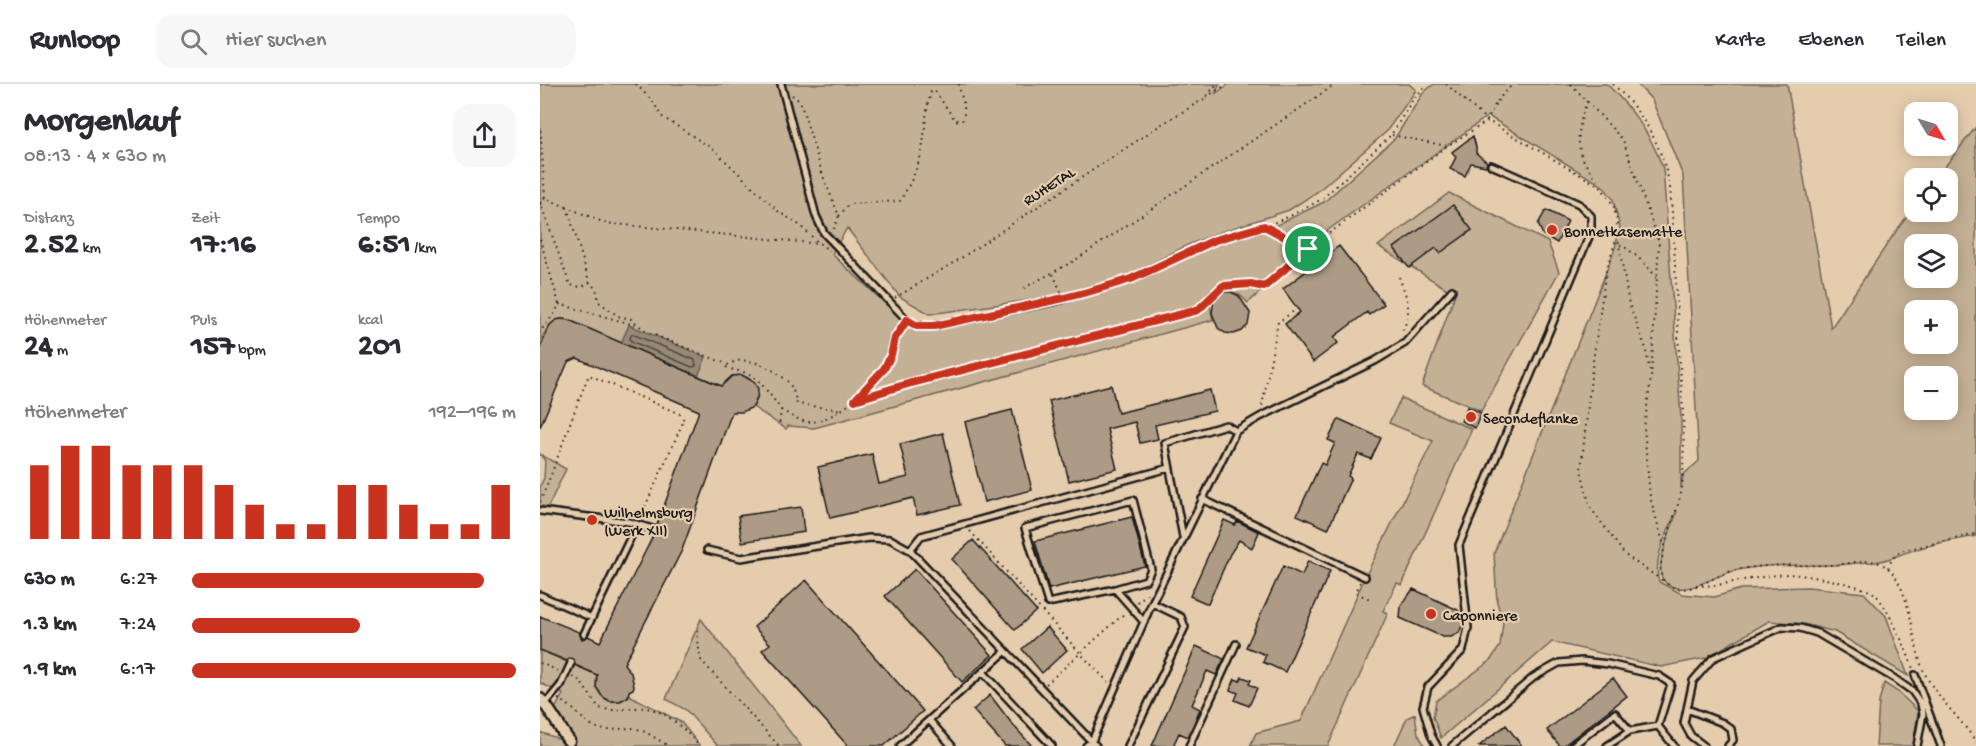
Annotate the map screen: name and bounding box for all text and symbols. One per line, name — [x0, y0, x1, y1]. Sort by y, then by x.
search box — [156, 14, 576, 68]
text: Runloop — [30, 25, 120, 58]
icon: search — [177, 25, 210, 58]
text: Hier suchen — [225, 28, 326, 54]
text: Karte — [1715, 29, 1765, 54]
text: Ebenen — [1798, 29, 1864, 54]
text: Teilen — [1897, 29, 1946, 54]
north arrow — [1904, 102, 1958, 156]
map controls — [1904, 102, 1958, 420]
text: Morgenlauf — [24, 104, 178, 142]
button: share — [453, 104, 516, 167]
text: 08:13 · 4 × 630 m — [24, 146, 166, 169]
street label: RUHETAL — [1020, 164, 1080, 212]
button: locate — [1904, 168, 1958, 222]
text: Distanz — [24, 210, 74, 229]
text: Zeit — [191, 210, 220, 229]
text: Tempo — [358, 210, 400, 229]
pin — [1282, 223, 1333, 274]
marker: Bonnetkasematte — [1545, 223, 1559, 237]
place label: Bonnetkasematte — [1563, 224, 1683, 243]
text: 2.52 — [24, 229, 79, 264]
text: 17:16 — [191, 229, 255, 264]
text: 6:51 — [358, 229, 411, 264]
icon: arrive — [1291, 232, 1324, 265]
button: layers — [1904, 234, 1958, 288]
text: km — [79, 240, 101, 259]
text: /km — [411, 240, 437, 259]
button: + — [1904, 300, 1958, 354]
text: Höhenmeter — [24, 312, 106, 331]
text: Puls — [191, 312, 217, 331]
text: kcal — [358, 312, 383, 331]
text: 24 — [24, 331, 53, 366]
text: 157 — [191, 331, 235, 366]
text: 201 — [358, 331, 402, 366]
text: m — [53, 342, 68, 361]
text: bpm — [235, 342, 266, 361]
button: − — [1904, 366, 1958, 420]
text: Höhenmeter — [24, 402, 126, 425]
text: 192–196 m — [429, 402, 516, 425]
marker: Secondeflanke — [1464, 410, 1478, 424]
place label: Secondeflanke — [1483, 411, 1579, 430]
place label: Wilhelmsburg (Werk XII) — [604, 505, 693, 542]
marker: Wilhelmsburg (Werk XII) — [585, 513, 599, 527]
text: 630 m — [24, 569, 75, 592]
text: 6:27 — [120, 569, 157, 592]
marker: Caponniere — [1424, 607, 1438, 621]
place label: Caponniere — [1443, 608, 1518, 627]
text: 1.3 km — [24, 614, 77, 637]
text: 7:24 — [120, 614, 156, 637]
text: 1.9 km — [24, 659, 76, 682]
text: 6:17 — [120, 659, 155, 682]

